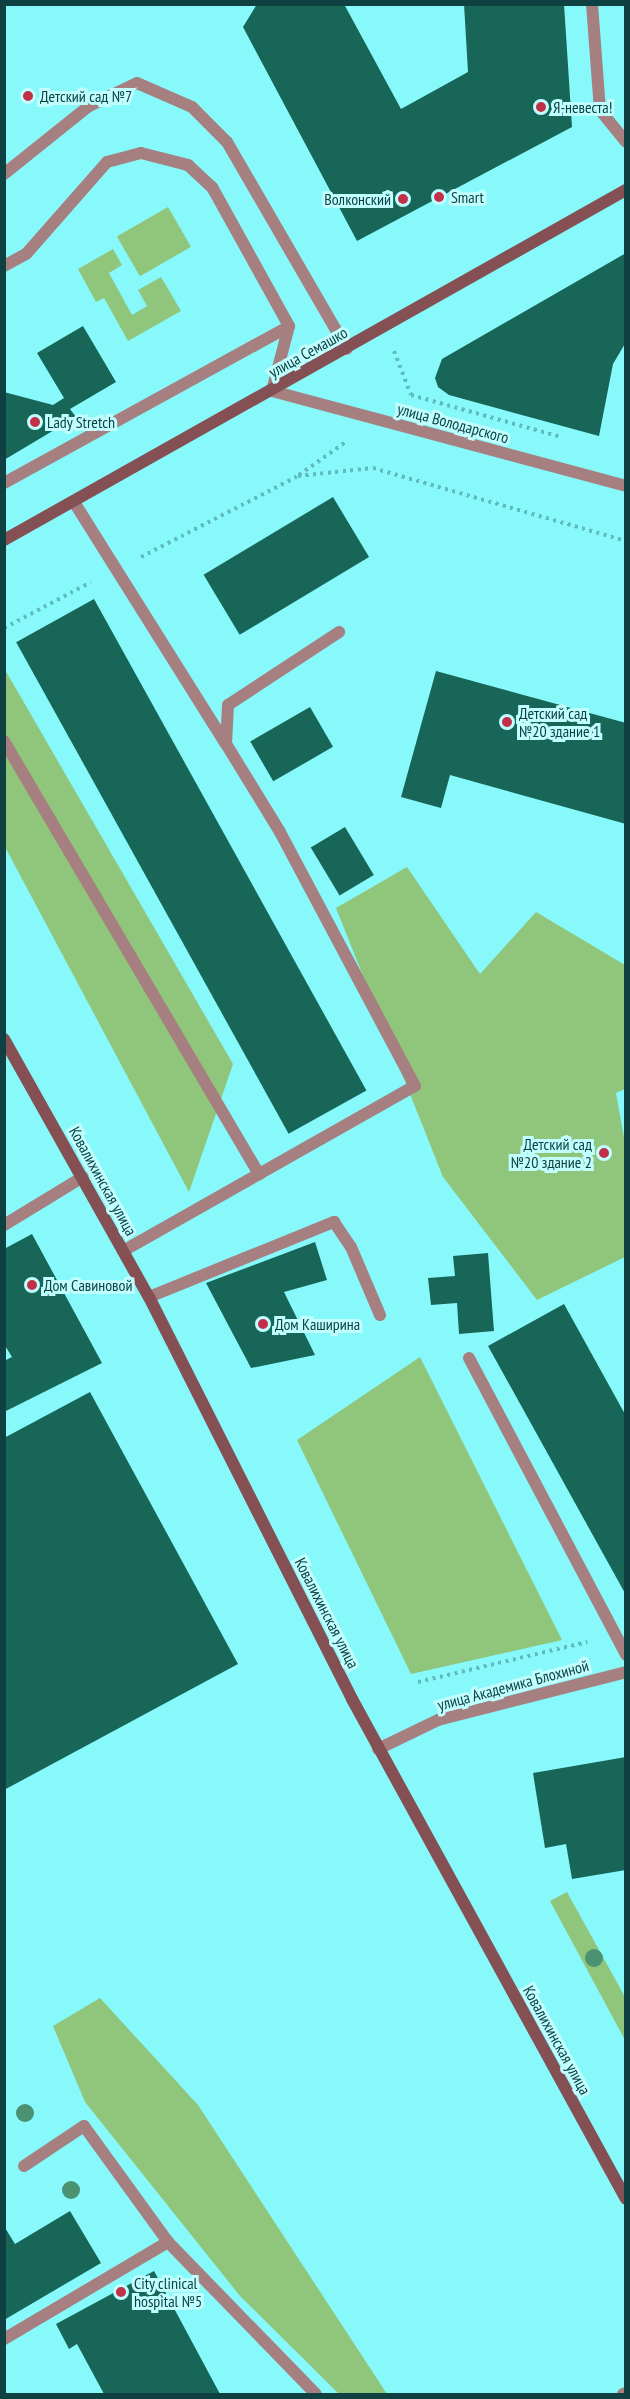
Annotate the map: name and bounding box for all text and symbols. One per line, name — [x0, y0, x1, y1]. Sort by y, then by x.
place label: Детский сад №7 — [40, 86, 132, 106]
marker: Детский сад №7 — [21, 89, 35, 103]
place label: Я-невеста! — [553, 97, 613, 117]
marker: Я-невеста! — [534, 100, 548, 114]
place label: Smart — [451, 187, 484, 207]
place label: Волконский — [324, 189, 391, 209]
marker: Smart — [432, 190, 446, 204]
marker: Волконский — [396, 192, 410, 206]
street label: улица Семашко — [265, 323, 351, 381]
street label: улица Володарского — [395, 399, 511, 447]
place label: Lady Stretch — [47, 412, 115, 432]
marker: Lady Stretch — [28, 415, 42, 429]
place label: Детский сад №20 здание 1 — [519, 703, 600, 741]
marker: Детский сад №20 здание 1 — [500, 715, 514, 729]
street label: Ковалихинская улица — [65, 1123, 141, 1239]
place label: Детский сад №20 здание 2 — [511, 1134, 592, 1172]
marker: Детский сад №20 здание 2 — [597, 1146, 611, 1160]
place label: Дом Савиновой — [44, 1275, 132, 1295]
marker: Дом Савиновой — [25, 1278, 39, 1292]
place label: Дом Каширина — [275, 1314, 360, 1334]
marker: Дом Каширина — [256, 1317, 270, 1331]
street label: Ковалихинская улица — [291, 1554, 363, 1672]
street label: улица Академика Блохиной — [435, 1656, 591, 1714]
street label: Ковалихинская улица — [519, 1982, 595, 2098]
place label: City clinical hospital №5 — [134, 2273, 202, 2311]
marker: City clinical hospital №5 — [112, 2283, 130, 2301]

